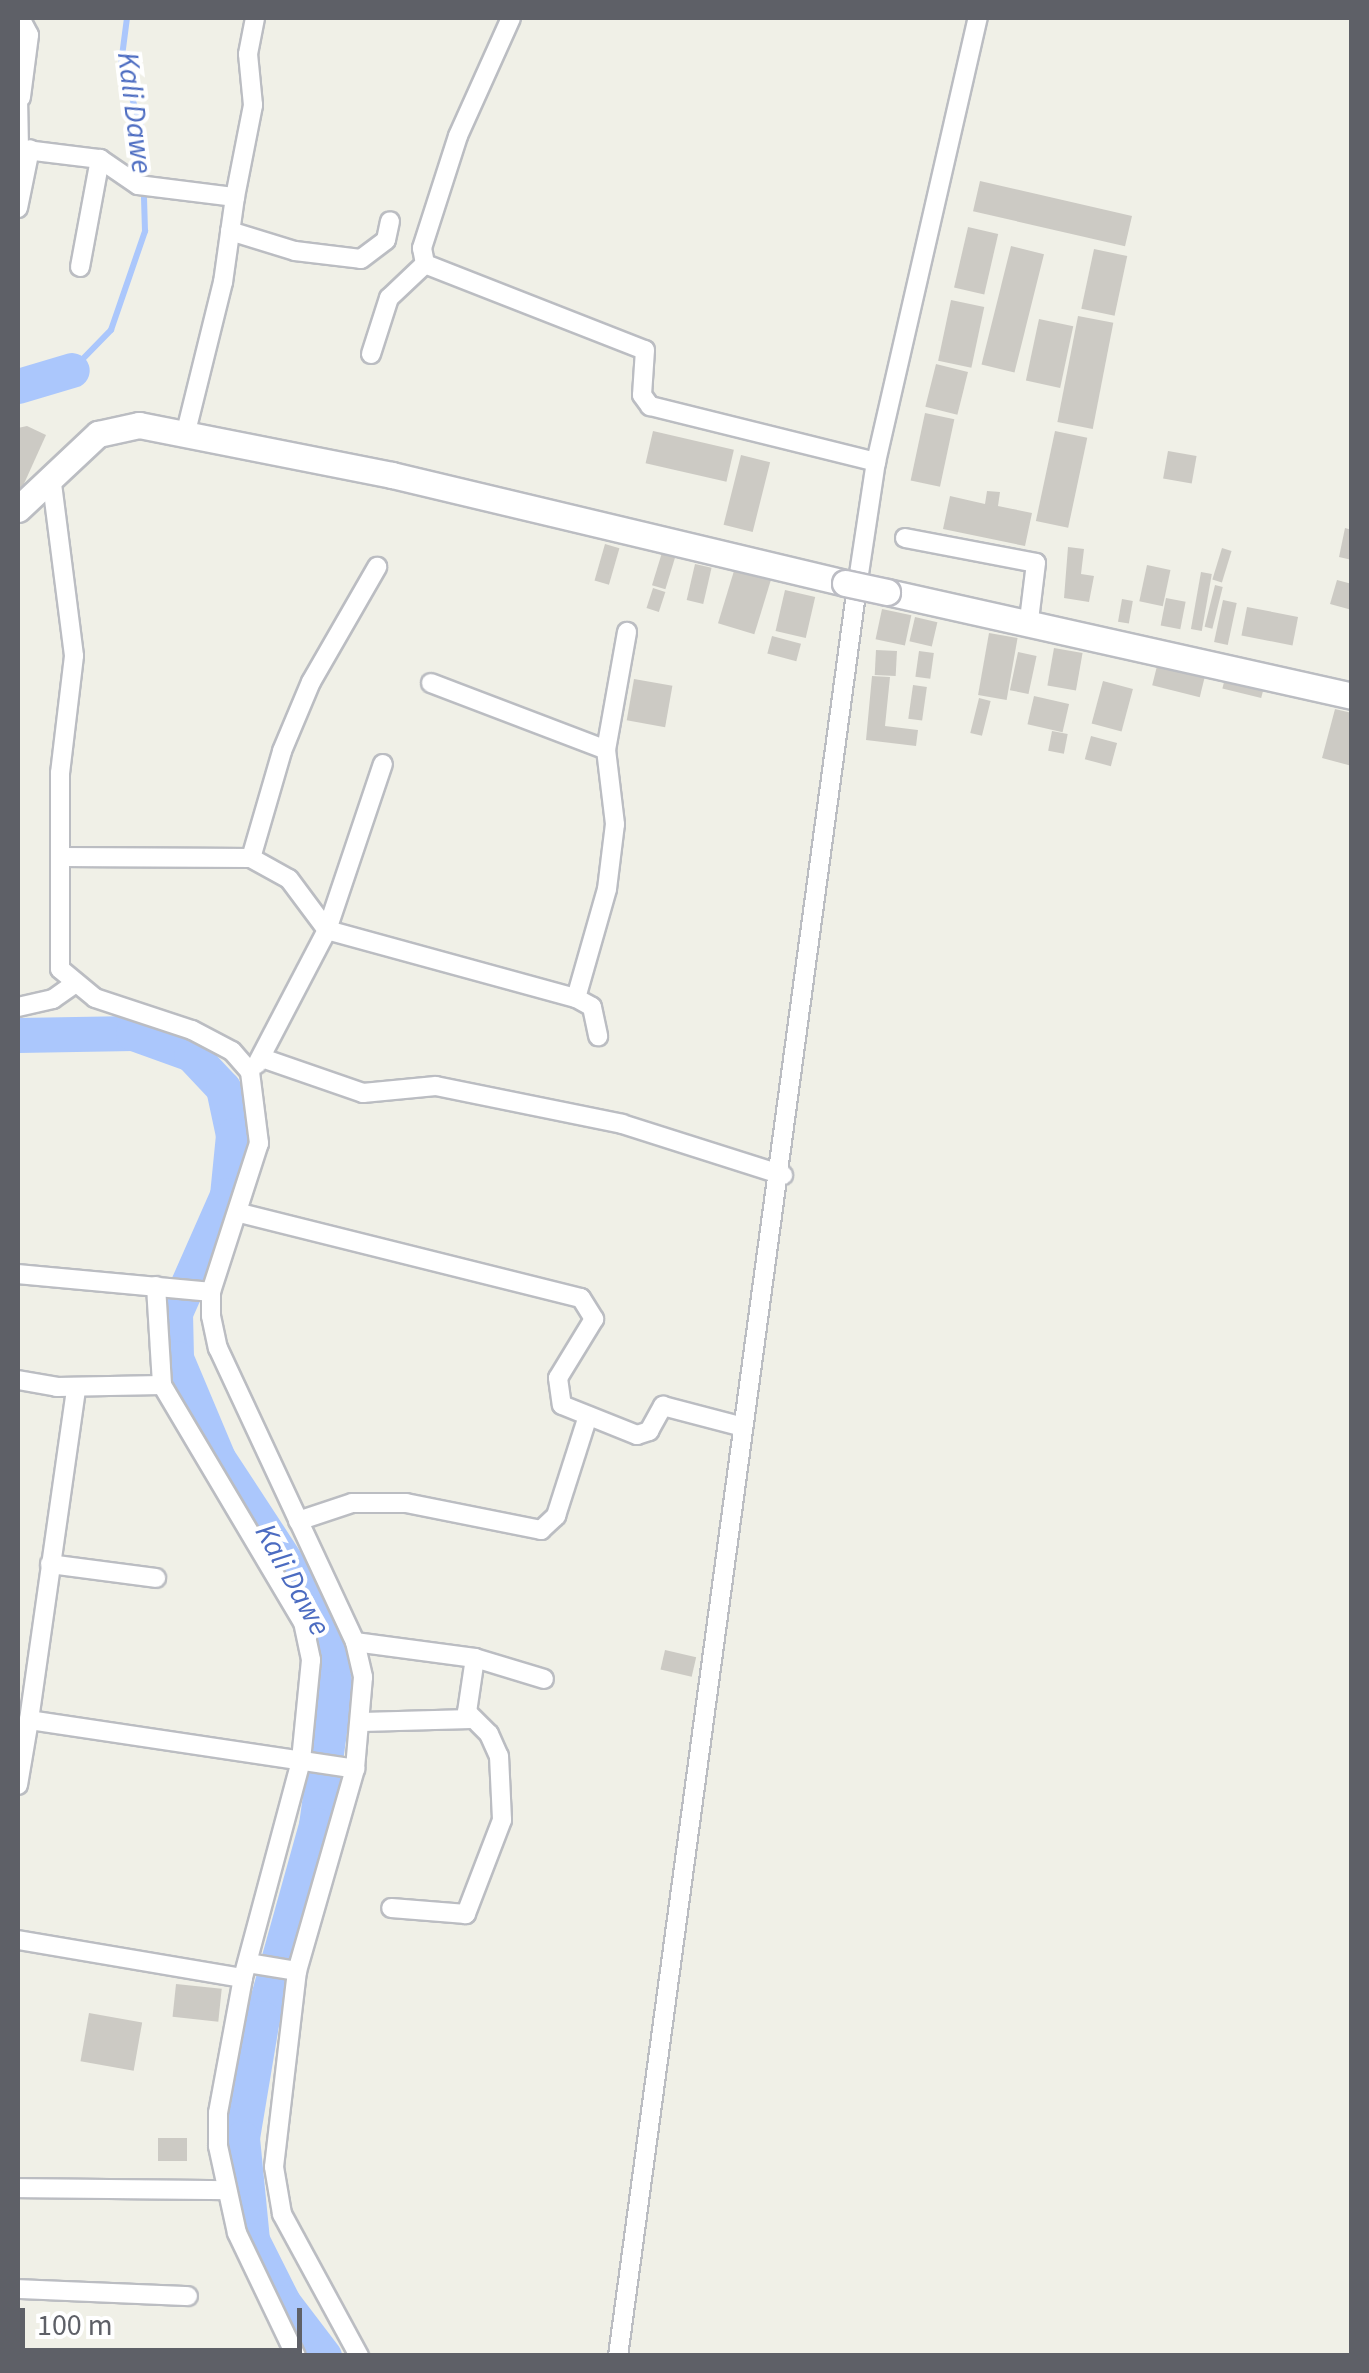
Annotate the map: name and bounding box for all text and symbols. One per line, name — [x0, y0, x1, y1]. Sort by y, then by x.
water label: Kali Dawe — [109, 50, 159, 176]
water label: Kali Dawe — [247, 1518, 337, 1642]
scale bar — [25, 2288, 308, 2350]
text: 100 m — [37, 2304, 113, 2347]

